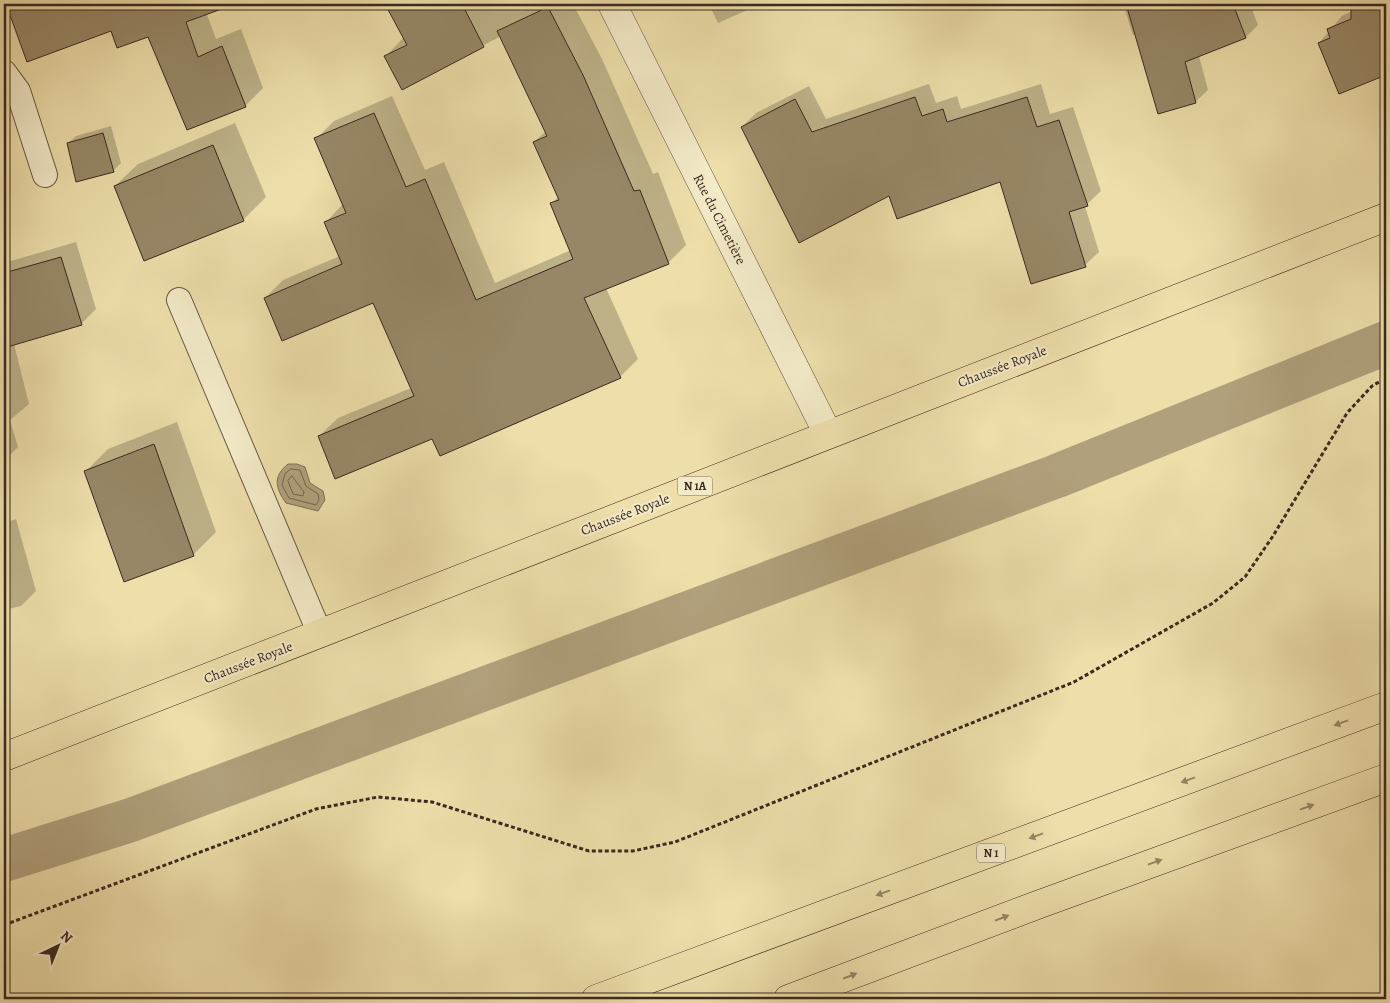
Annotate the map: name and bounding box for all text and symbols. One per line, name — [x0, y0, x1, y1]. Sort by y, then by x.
street label: Rue du Cimetière — [689, 171, 751, 268]
street label: Chaussée Royale — [955, 341, 1049, 392]
road number: N 1A — [678, 476, 712, 496]
street label: Chaussée Royale — [578, 489, 672, 540]
street label: Chaussée Royale — [201, 637, 295, 688]
one-way arrow — [1333, 720, 1348, 727]
one-way arrow — [1180, 776, 1195, 784]
one-way arrow — [1300, 803, 1315, 810]
one-way arrow — [1028, 832, 1043, 840]
road number: N 1 — [977, 844, 1005, 862]
one-way arrow — [1148, 858, 1163, 866]
one-way arrow — [876, 890, 891, 897]
one-way arrow — [995, 914, 1010, 922]
north arrow — [32, 920, 82, 970]
text: N — [56, 926, 77, 947]
one-way arrow — [843, 972, 858, 980]

